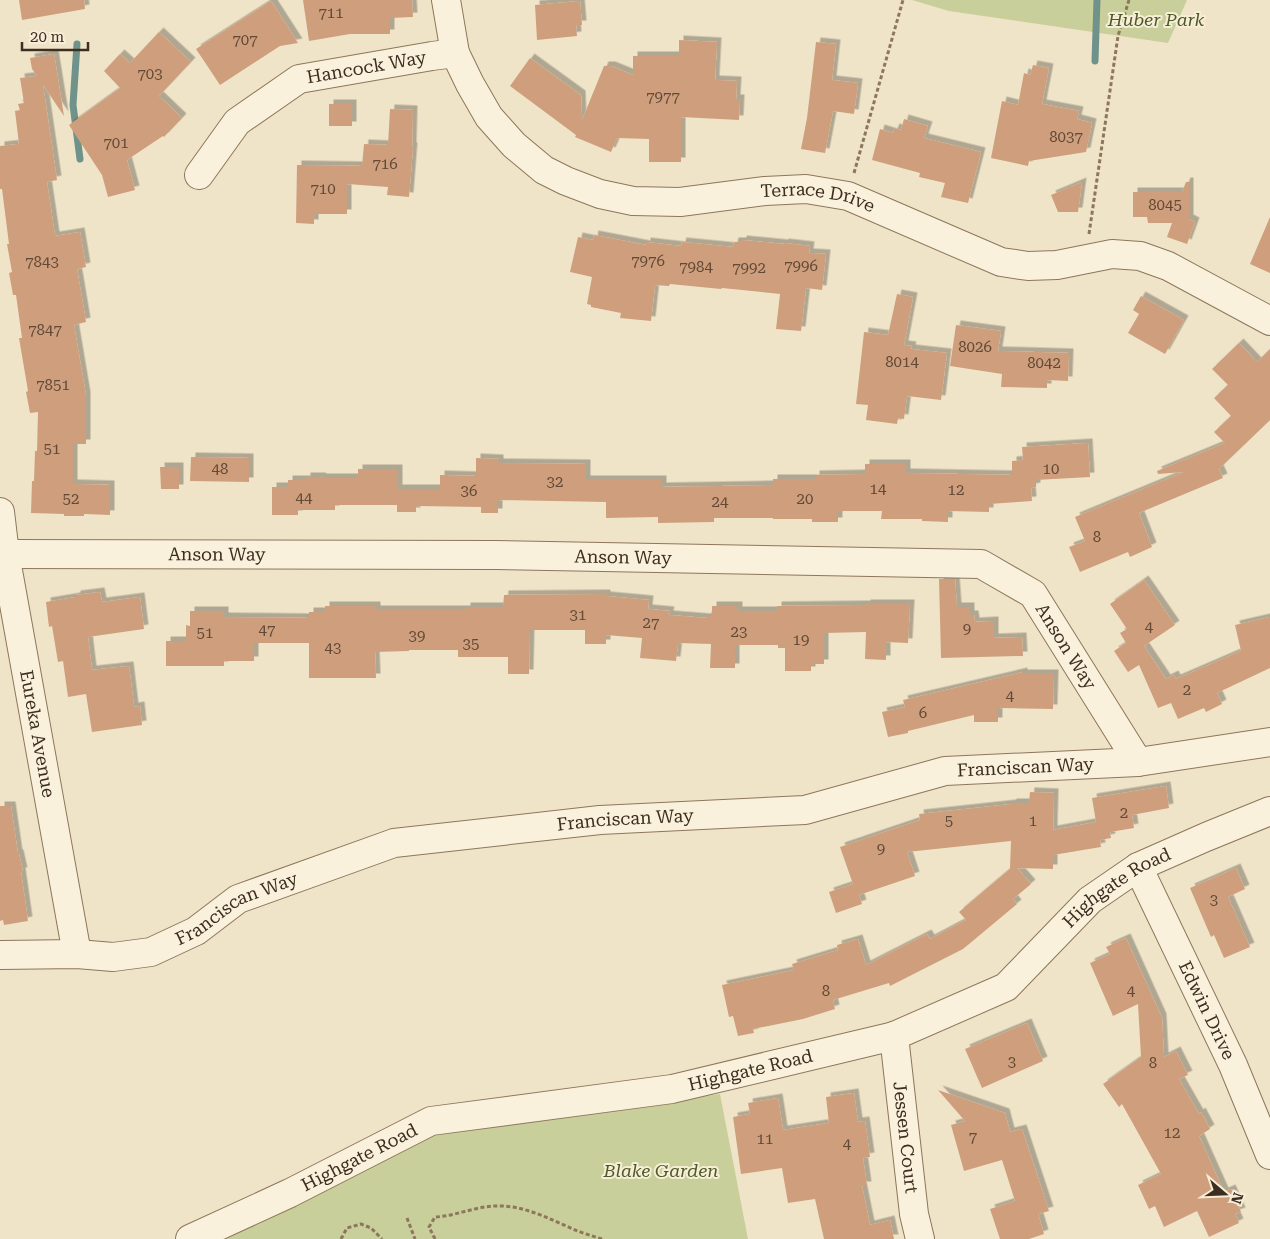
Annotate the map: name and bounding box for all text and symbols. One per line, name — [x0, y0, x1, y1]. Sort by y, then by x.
house number: 711 — [318, 4, 344, 22]
park label: Huber Park — [1107, 9, 1205, 30]
scale bar — [22, 20, 89, 52]
text: 20 m — [30, 28, 65, 46]
house number: 707 — [232, 31, 258, 49]
street label: Hancock Way — [305, 46, 428, 88]
house number: 703 — [137, 65, 163, 83]
house number: 7977 — [646, 88, 680, 106]
house number: 8037 — [1049, 128, 1083, 146]
house number: 701 — [103, 134, 129, 152]
house number: 716 — [372, 155, 398, 173]
street label: Terrace Drive — [760, 178, 878, 216]
house number: 710 — [310, 180, 336, 198]
house number: 8045 — [1148, 196, 1182, 214]
house number: 7976 — [631, 252, 665, 270]
house number: 7843 — [25, 253, 59, 271]
house number: 7996 — [784, 257, 818, 275]
house number: 7984 — [679, 258, 713, 276]
house number: 7992 — [732, 259, 766, 277]
house number: 7847 — [28, 321, 62, 339]
house number: 8026 — [958, 338, 992, 356]
house number: 8014 — [885, 353, 919, 371]
house number: 8042 — [1027, 354, 1061, 372]
house number: 7851 — [36, 376, 70, 394]
house number: 51 — [44, 440, 60, 458]
house number: 48 — [212, 460, 228, 478]
house number: 10 — [1043, 460, 1059, 478]
house number: 32 — [547, 473, 563, 491]
house number: 14 — [870, 480, 887, 498]
house number: 12 — [948, 481, 964, 499]
house number: 36 — [461, 482, 477, 500]
house number: 44 — [296, 489, 313, 507]
house number: 52 — [63, 490, 79, 508]
house number: 20 — [797, 490, 813, 508]
house number: 24 — [712, 493, 729, 511]
house number: 8 — [1093, 528, 1101, 546]
street label: Anson Way — [168, 543, 266, 565]
street label: Anson Way — [574, 545, 672, 568]
street label: Anson Way — [1032, 599, 1101, 693]
house number: 31 — [570, 606, 586, 624]
house number: 27 — [643, 614, 659, 632]
house number: 4 — [1145, 618, 1154, 636]
house number: 9 — [963, 620, 971, 638]
house number: 47 — [259, 621, 275, 639]
house number: 23 — [731, 623, 747, 641]
house number: 51 — [197, 624, 213, 642]
house number: 39 — [409, 627, 425, 645]
house number: 19 — [793, 631, 809, 649]
house number: 35 — [463, 635, 479, 653]
house number: 43 — [325, 639, 341, 657]
street label: Eureka Avenue — [16, 668, 60, 799]
house number: 2 — [1183, 681, 1191, 699]
house number: 4 — [1006, 687, 1015, 705]
house number: 6 — [919, 704, 927, 722]
street label: Franciscan Way — [956, 753, 1095, 780]
street label: Franciscan Way — [556, 804, 694, 835]
house number: 2 — [1120, 804, 1128, 822]
house number: 5 — [945, 812, 953, 830]
house number: 1 — [1029, 812, 1037, 830]
house number: 9 — [877, 840, 885, 858]
street label: Highgate Road — [1058, 843, 1174, 932]
street label: Franciscan Way — [172, 867, 301, 949]
house number: 3 — [1210, 891, 1218, 909]
street label: Edwin Drive — [1175, 957, 1240, 1063]
house number: 8 — [822, 982, 830, 1000]
house number: 4 — [1127, 982, 1136, 1000]
street label: Highgate Road — [686, 1045, 815, 1095]
house number: 3 — [1008, 1053, 1016, 1071]
house number: 8 — [1149, 1054, 1157, 1072]
street label: Jessen Court — [889, 1080, 923, 1195]
street label: Highgate Road — [298, 1119, 421, 1195]
house number: 12 — [1164, 1124, 1180, 1142]
house number: 7 — [969, 1128, 977, 1146]
house number: 11 — [757, 1130, 773, 1148]
house number: 4 — [843, 1135, 852, 1153]
park label: Blake Garden — [603, 1160, 718, 1181]
north arrow — [1200, 1169, 1250, 1219]
text: N — [1228, 1191, 1247, 1206]

